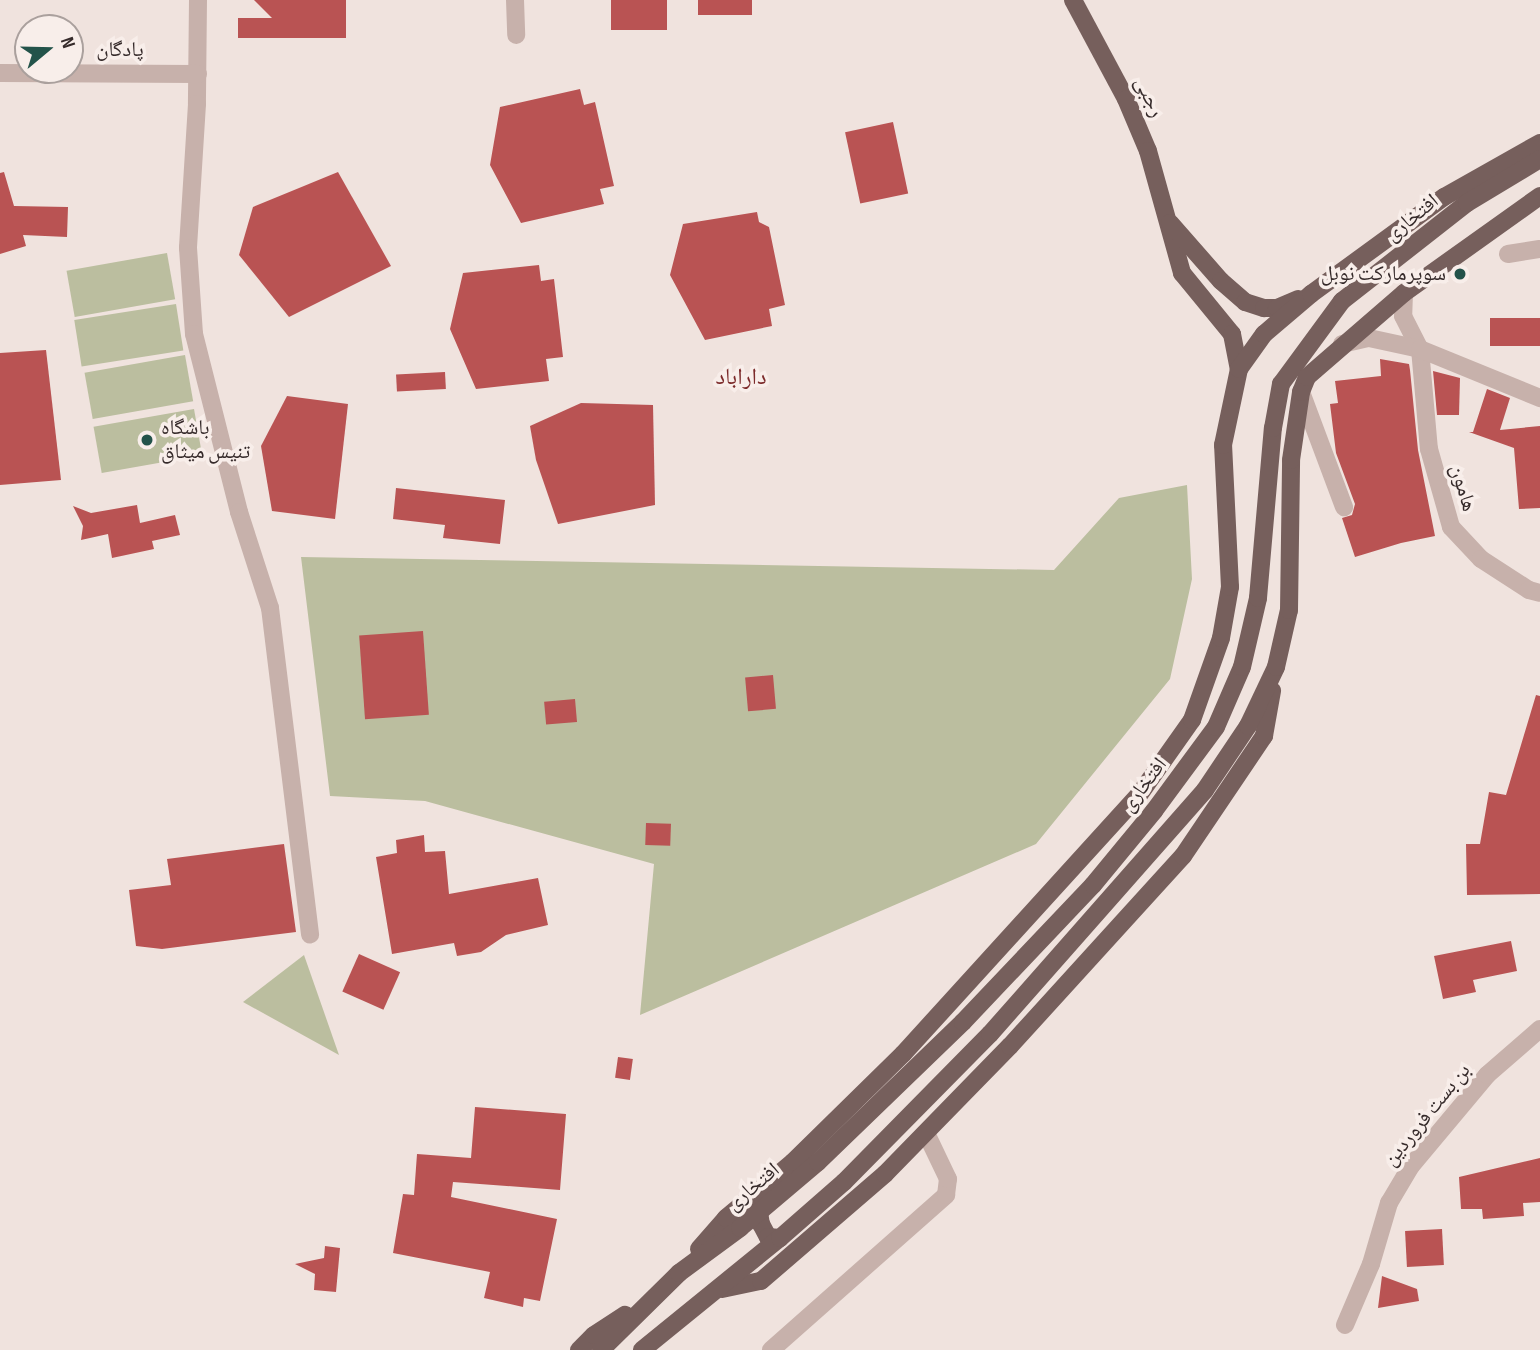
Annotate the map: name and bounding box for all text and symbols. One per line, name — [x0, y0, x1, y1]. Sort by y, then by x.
north arrow — [14, 14, 84, 84]
text: N — [55, 34, 80, 51]
street label: پادگان — [96, 37, 144, 63]
street label: رجبی — [1129, 73, 1169, 121]
street label: افتخاری — [1380, 189, 1444, 247]
place label: سوپرمارکت نوبل — [1321, 261, 1446, 287]
marker: سوپرمارکت نوبل — [1452, 266, 1468, 282]
district label: داراباد — [715, 363, 767, 391]
place label: باشگاه تنيس ميثاق — [161, 415, 250, 465]
marker: باشگاه تنيس ميثاق — [139, 432, 155, 448]
street label: هامون — [1444, 462, 1482, 514]
street label: افتخاری — [1115, 753, 1173, 817]
street label: بن بست فروردین — [1378, 1058, 1476, 1172]
street label: افتخاری — [721, 1157, 785, 1217]

